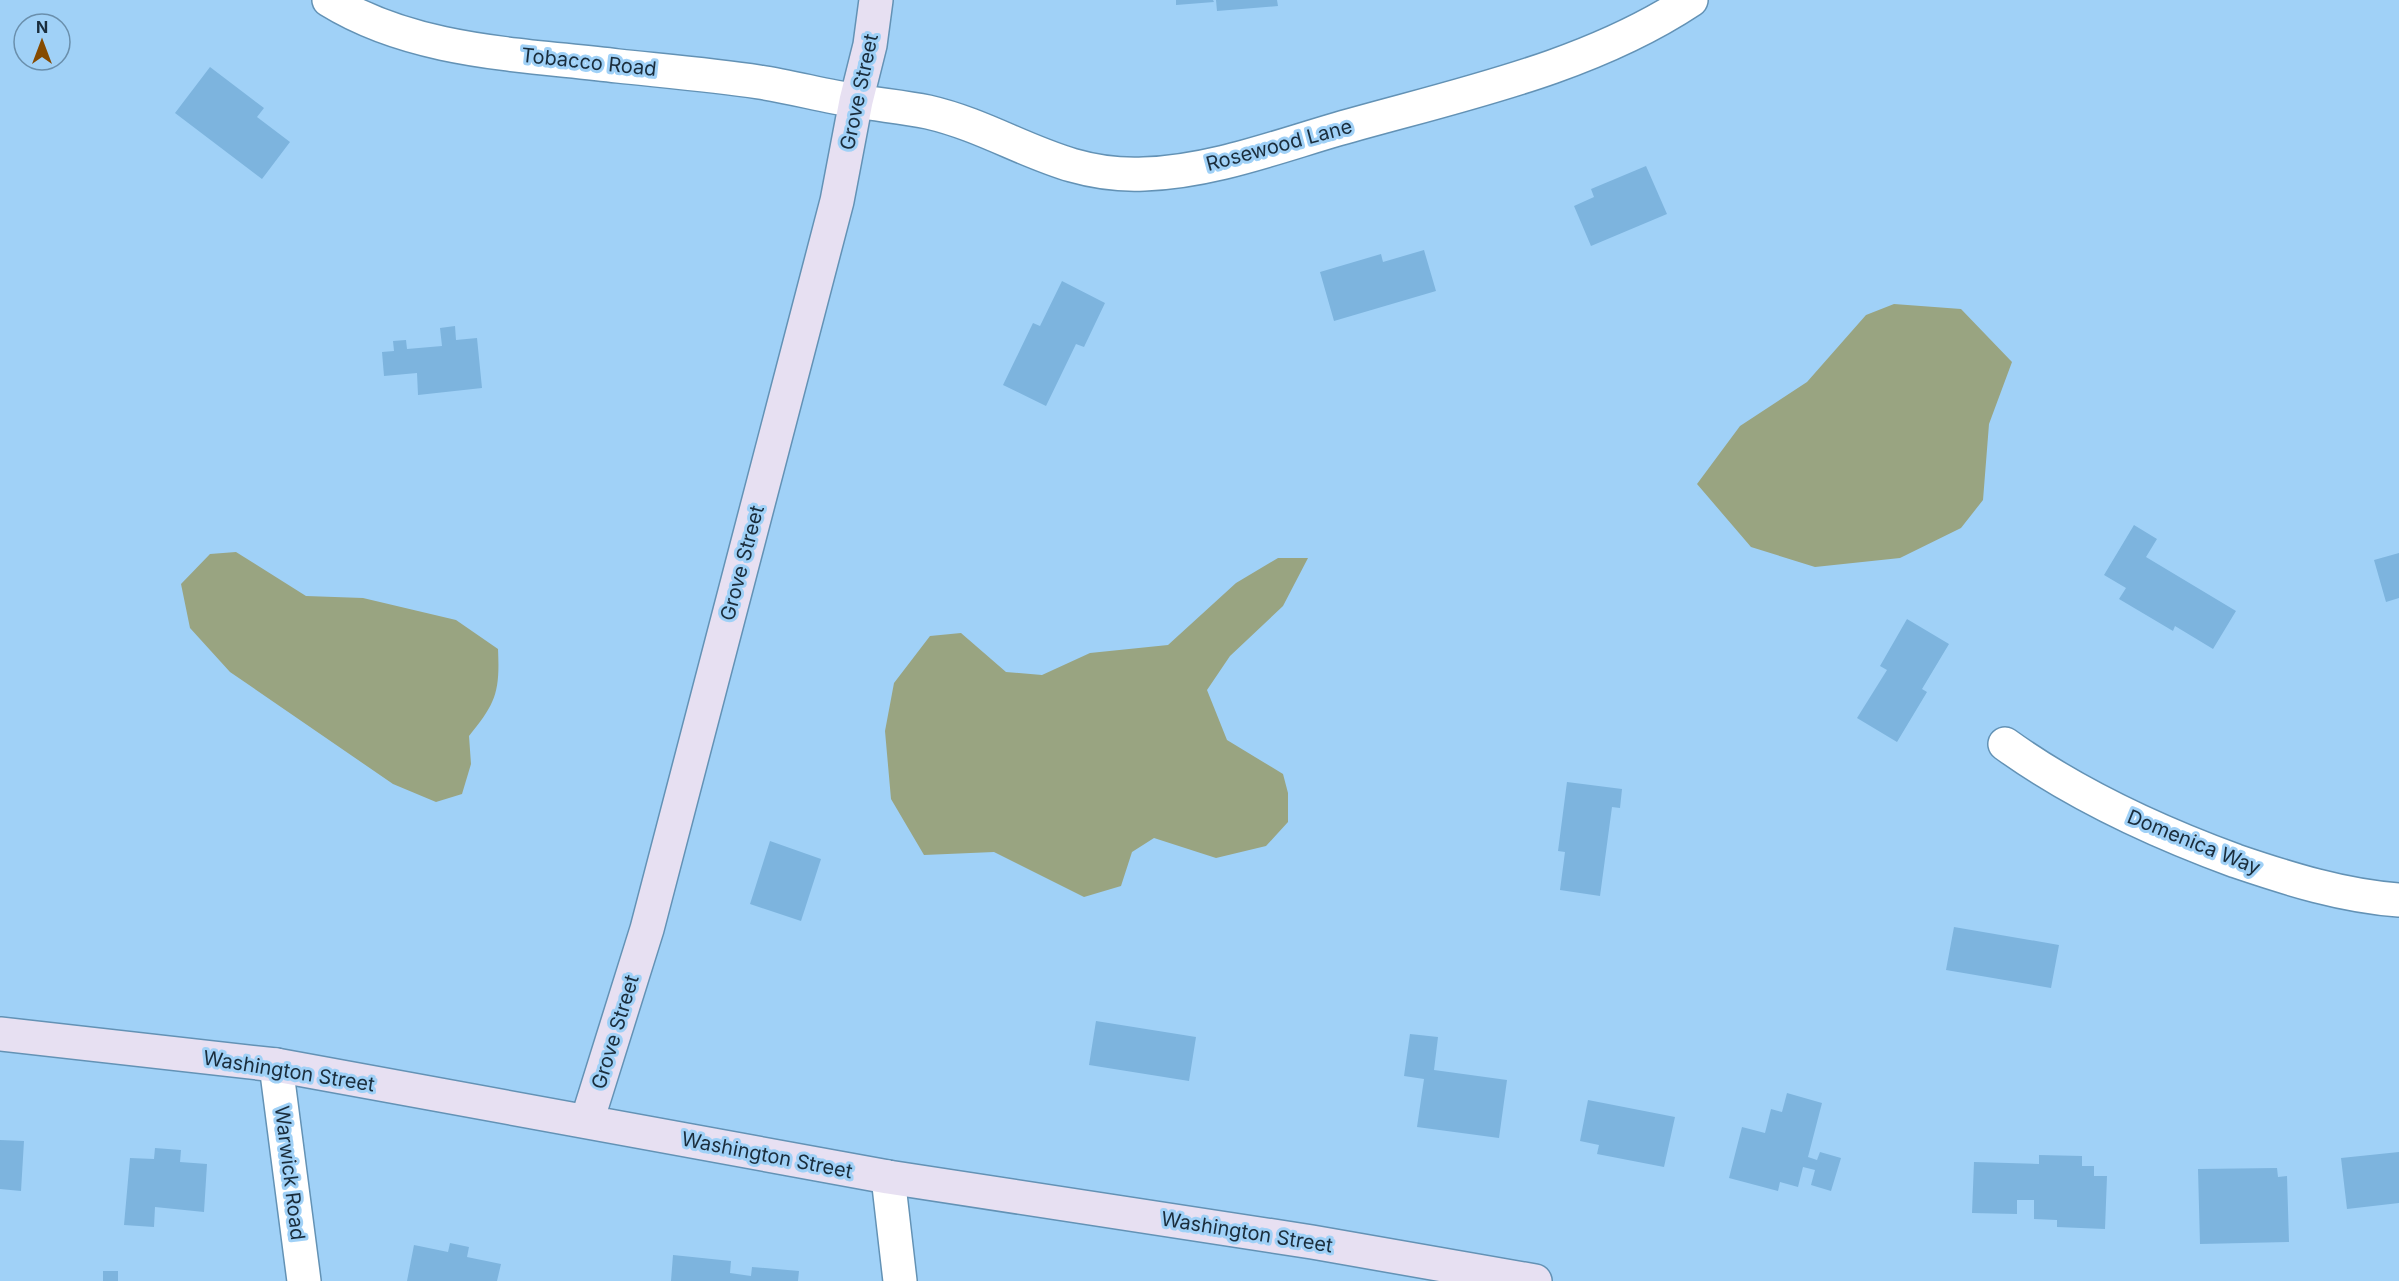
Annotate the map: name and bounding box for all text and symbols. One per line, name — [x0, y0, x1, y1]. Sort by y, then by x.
north arrow — [12, 12, 72, 72]
text: N — [36, 17, 48, 37]
street label: Grove Street — [835, 31, 883, 152]
street label: Tobacco Road — [520, 43, 658, 81]
street label: Rosewood Lane — [1203, 114, 1355, 176]
street label: Grove Street — [715, 502, 769, 623]
street label: Domenica Way — [2124, 804, 2264, 880]
street label: Grove Street — [586, 971, 644, 1092]
street label: Washington Street — [201, 1046, 377, 1096]
street label: Warwick Road — [270, 1104, 310, 1242]
street label: Washington Street — [680, 1127, 855, 1183]
street label: Washington Street — [1159, 1207, 1335, 1257]

